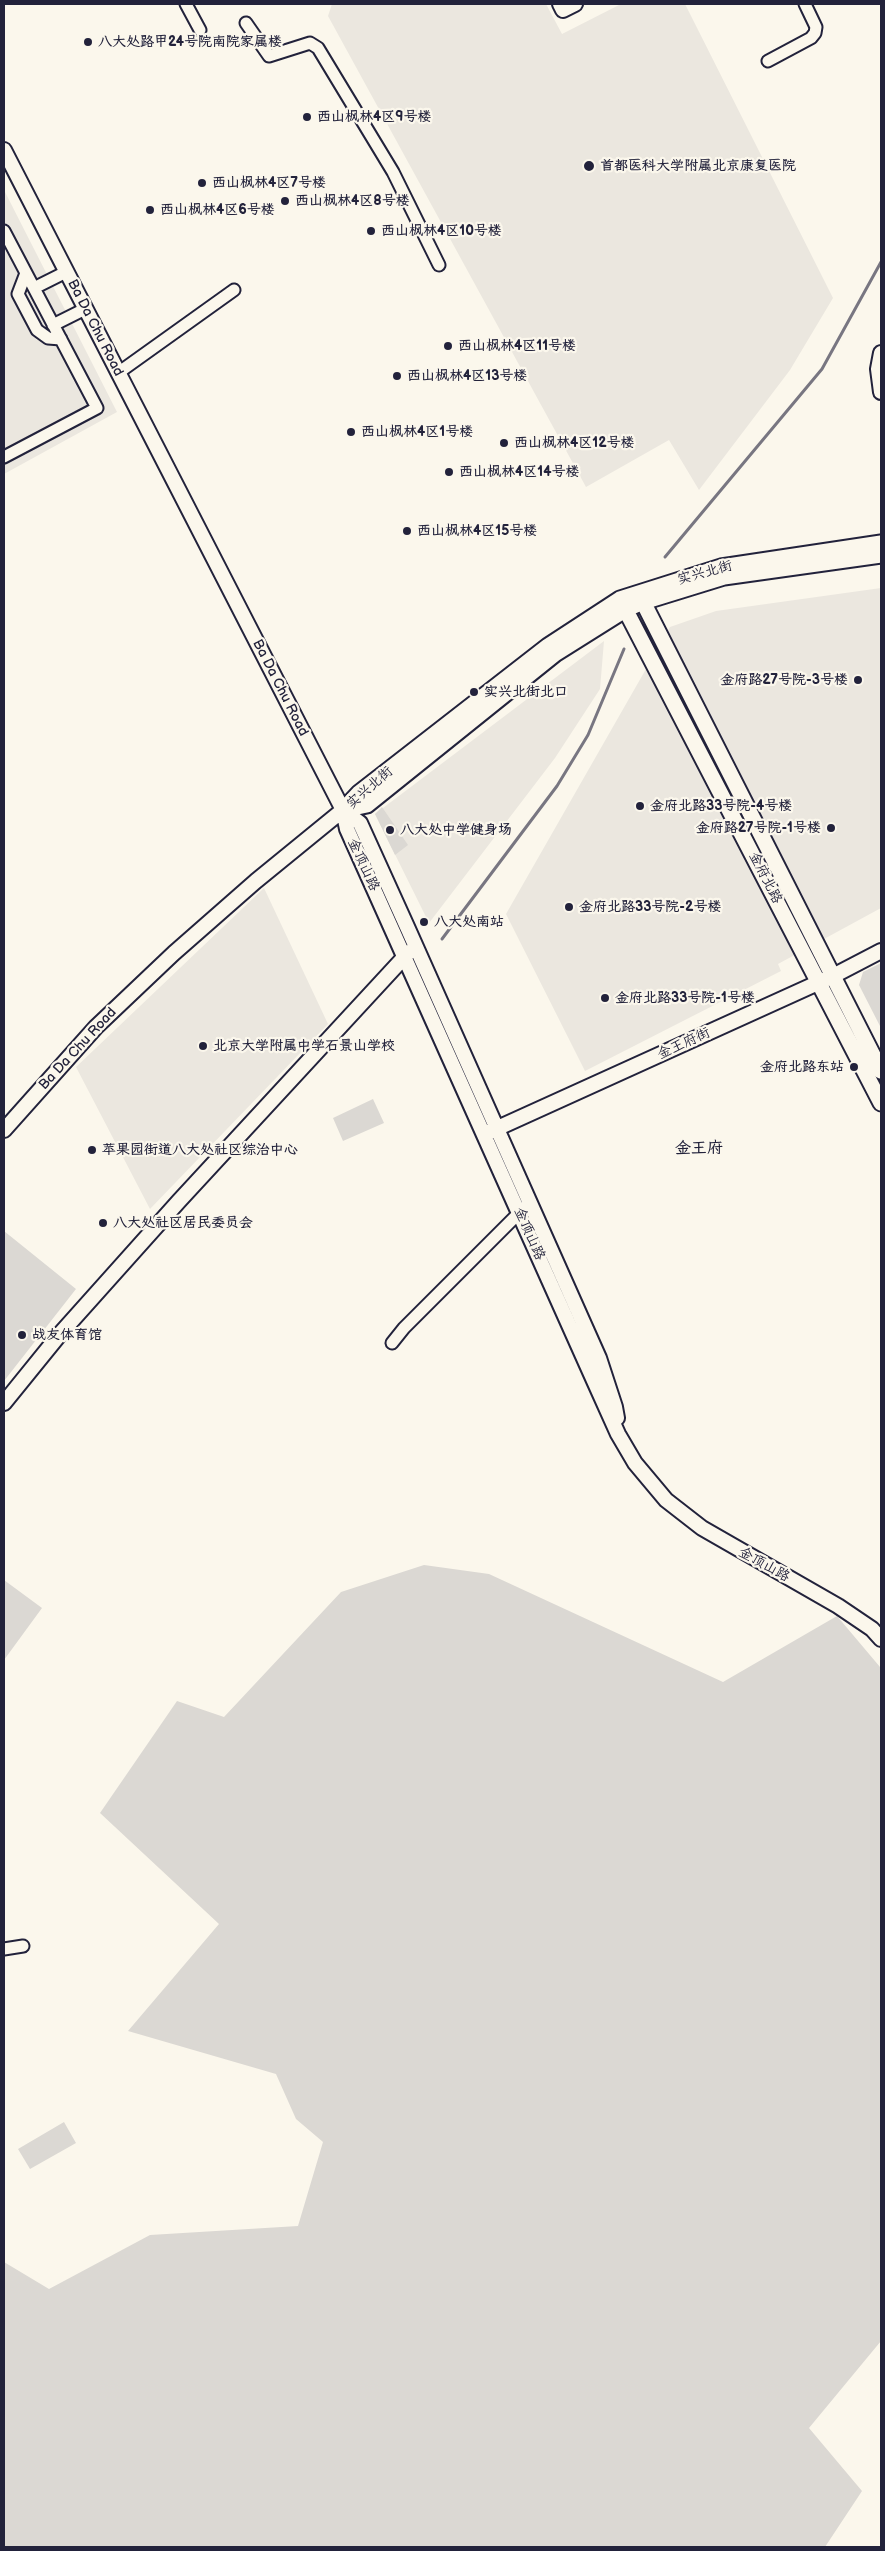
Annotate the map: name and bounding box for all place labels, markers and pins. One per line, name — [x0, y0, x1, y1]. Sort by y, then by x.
place label: 八大处路甲24号院南院家属楼 — [98, 34, 282, 50]
marker: 八大处路甲24号院南院家属楼 — [82, 36, 94, 48]
place label: 西山枫林4区9号楼 — [317, 109, 431, 125]
marker: 西山枫林4区9号楼 — [301, 111, 313, 123]
place label: 首都医科大学附属北京康复医院 — [600, 158, 796, 174]
marker: 首都医科大学附属北京康复医院 — [582, 159, 596, 173]
place label: 西山枫林4区7号楼 — [212, 175, 326, 191]
marker: 西山枫林4区7号楼 — [196, 177, 208, 189]
place label: 西山枫林4区8号楼 — [295, 193, 410, 209]
marker: 西山枫林4区8号楼 — [279, 195, 291, 207]
place label: 西山枫林4区6号楼 — [160, 202, 275, 218]
marker: 西山枫林4区6号楼 — [144, 204, 156, 216]
place label: 西山枫林4区10号楼 — [381, 223, 502, 239]
marker: 西山枫林4区10号楼 — [365, 225, 377, 237]
place label: 西山枫林4区11号楼 — [458, 338, 576, 354]
marker: 西山枫林4区11号楼 — [442, 340, 454, 352]
place label: 西山枫林4区13号楼 — [407, 368, 527, 384]
marker: 西山枫林4区13号楼 — [391, 370, 403, 382]
place label: 西山枫林4区1号楼 — [361, 424, 473, 440]
marker: 西山枫林4区1号楼 — [345, 426, 357, 438]
place label: 西山枫林4区12号楼 — [514, 435, 635, 451]
marker: 西山枫林4区12号楼 — [498, 437, 510, 449]
place label: 西山枫林4区14号楼 — [459, 464, 579, 480]
marker: 西山枫林4区14号楼 — [443, 466, 455, 478]
place label: 西山枫林4区15号楼 — [417, 523, 537, 539]
marker: 西山枫林4区15号楼 — [401, 525, 413, 537]
place label: 金府路27号院-3号楼 — [720, 672, 848, 688]
marker: 金府路27号院-3号楼 — [852, 674, 864, 686]
place label: 实兴北街北口 — [484, 684, 568, 700]
marker: 实兴北街北口 — [468, 686, 480, 698]
place label: 金府北路33号院-4号楼 — [650, 798, 792, 814]
marker: 金府北路33号院-4号楼 — [634, 800, 646, 812]
place label: 金府路27号院-1号楼 — [696, 820, 821, 836]
place label: 八大处中学健身场 — [400, 822, 512, 838]
marker: 金府路27号院-1号楼 — [825, 822, 837, 834]
marker: 八大处中学健身场 — [384, 824, 396, 836]
place label: 金府北路33号院-2号楼 — [579, 899, 721, 915]
marker: 金府北路33号院-2号楼 — [563, 901, 575, 913]
place label: 八大处南站 — [434, 914, 504, 930]
marker: 八大处南站 — [418, 916, 430, 928]
place label: 金府北路33号院-1号楼 — [615, 990, 755, 1006]
marker: 金府北路33号院-1号楼 — [599, 992, 611, 1004]
place label: 北京大学附属中学石景山学校 — [213, 1038, 395, 1054]
marker: 北京大学附属中学石景山学校 — [197, 1040, 209, 1052]
place label: 金府北路东站 — [760, 1059, 844, 1075]
marker: 金府北路东站 — [848, 1061, 860, 1073]
place label: 苹果园街道八大处社区综治中心 — [102, 1142, 298, 1158]
marker: 苹果园街道八大处社区综治中心 — [86, 1144, 98, 1156]
place label: 八大处社区居民委员会 — [113, 1215, 253, 1231]
marker: 八大处社区居民委员会 — [97, 1217, 109, 1229]
place label: 战友体育馆 — [32, 1327, 102, 1343]
marker: 战友体育馆 — [16, 1329, 28, 1341]

